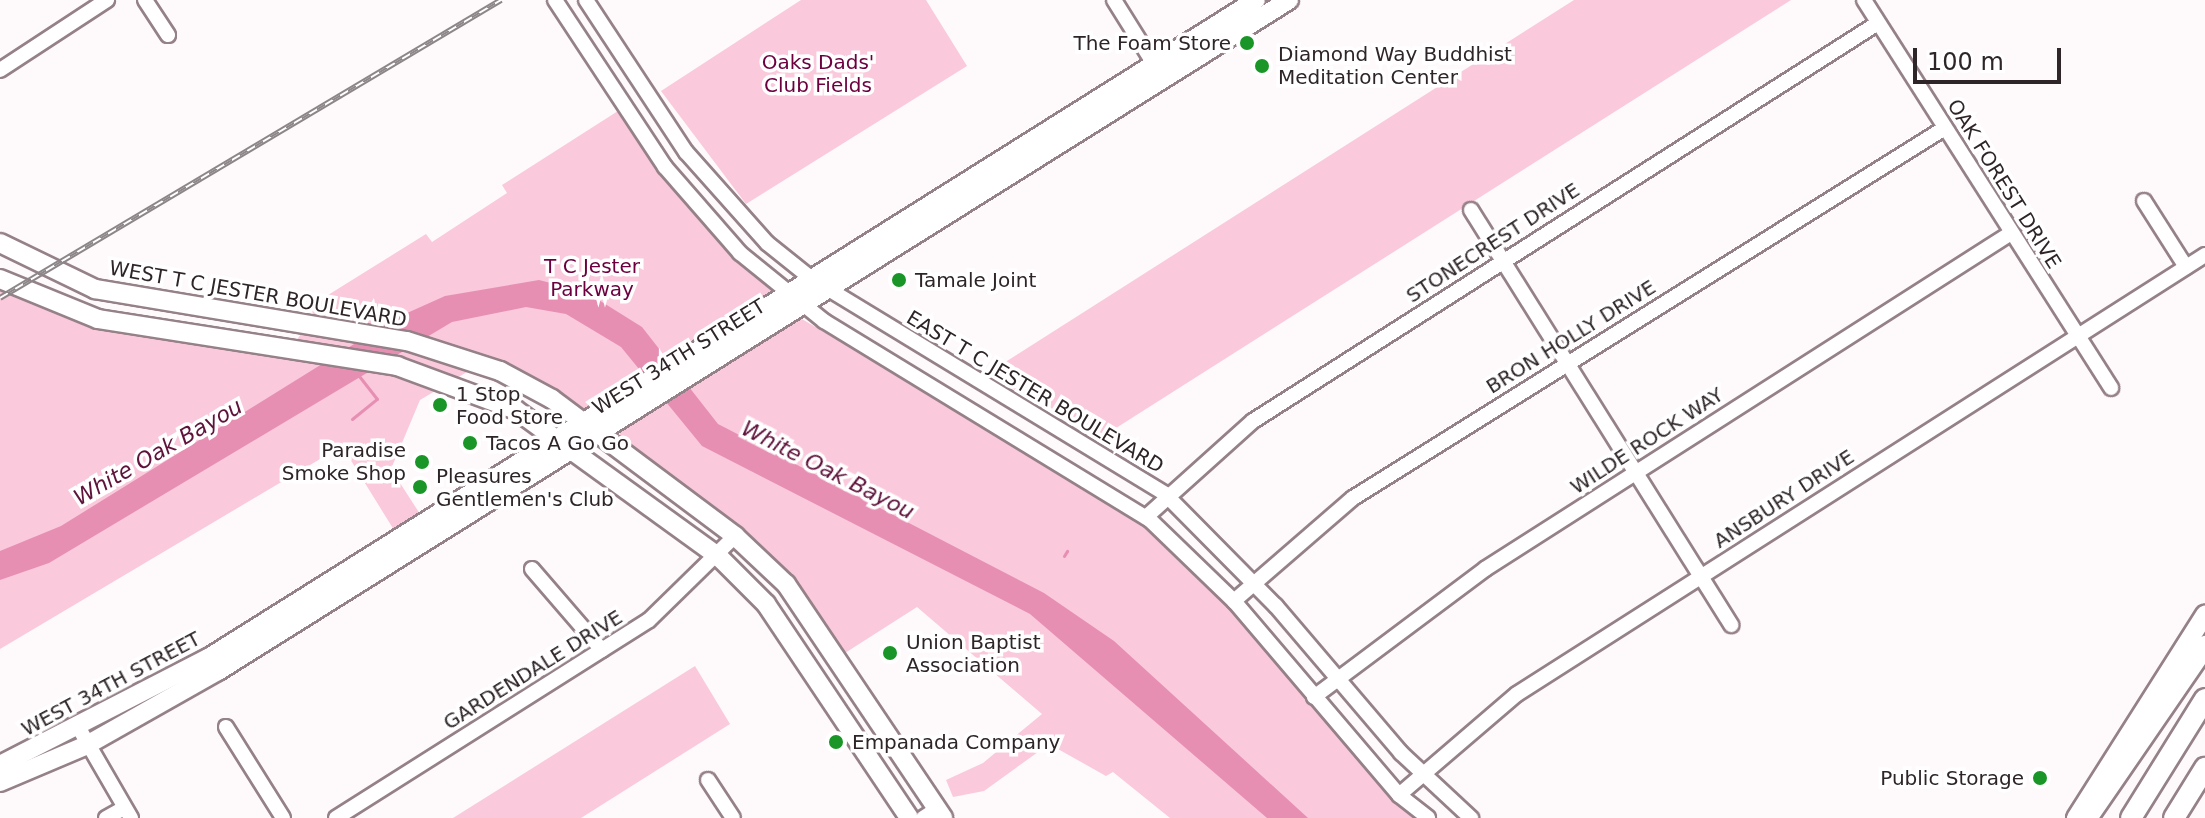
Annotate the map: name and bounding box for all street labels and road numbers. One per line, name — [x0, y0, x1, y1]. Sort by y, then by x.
street label: OAK FOREST DRIVE — [1942, 95, 2066, 273]
street label: STONECREST DRIVE — [1402, 178, 1584, 308]
street label: WEST T C JESTER BOULEVARD — [107, 256, 409, 332]
street label: BRON HOLLY DRIVE — [1482, 275, 1660, 399]
street label: WEST 34TH STREET — [588, 294, 770, 420]
street label: EAST T C JESTER BOULEVARD — [902, 306, 1168, 478]
street label: WILDE ROCK WAY — [1566, 383, 1728, 499]
street label: ANSBURY DRIVE — [1709, 445, 1859, 553]
street label: GARDENDALE DRIVE — [439, 605, 627, 735]
street label: WEST 34TH STREET — [17, 627, 205, 741]

